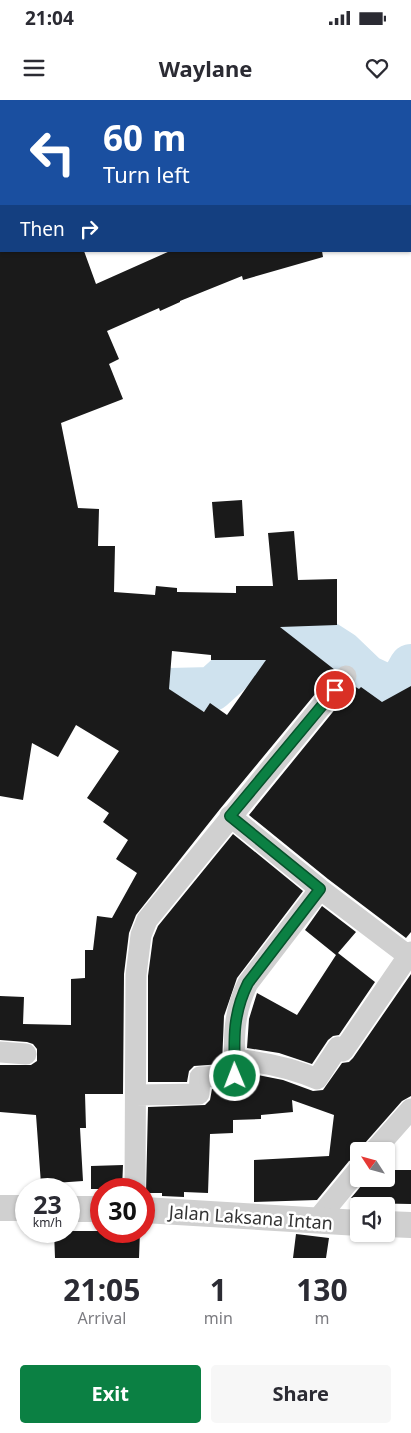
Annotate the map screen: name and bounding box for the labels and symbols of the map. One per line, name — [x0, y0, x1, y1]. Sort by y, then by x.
pin — [314, 669, 356, 711]
position arrow — [208, 1049, 260, 1101]
north arrow — [350, 1142, 395, 1188]
speed limit sign: 30 — [90, 1178, 155, 1243]
street label: Jalan Laksana Intan — [166, 1199, 334, 1235]

